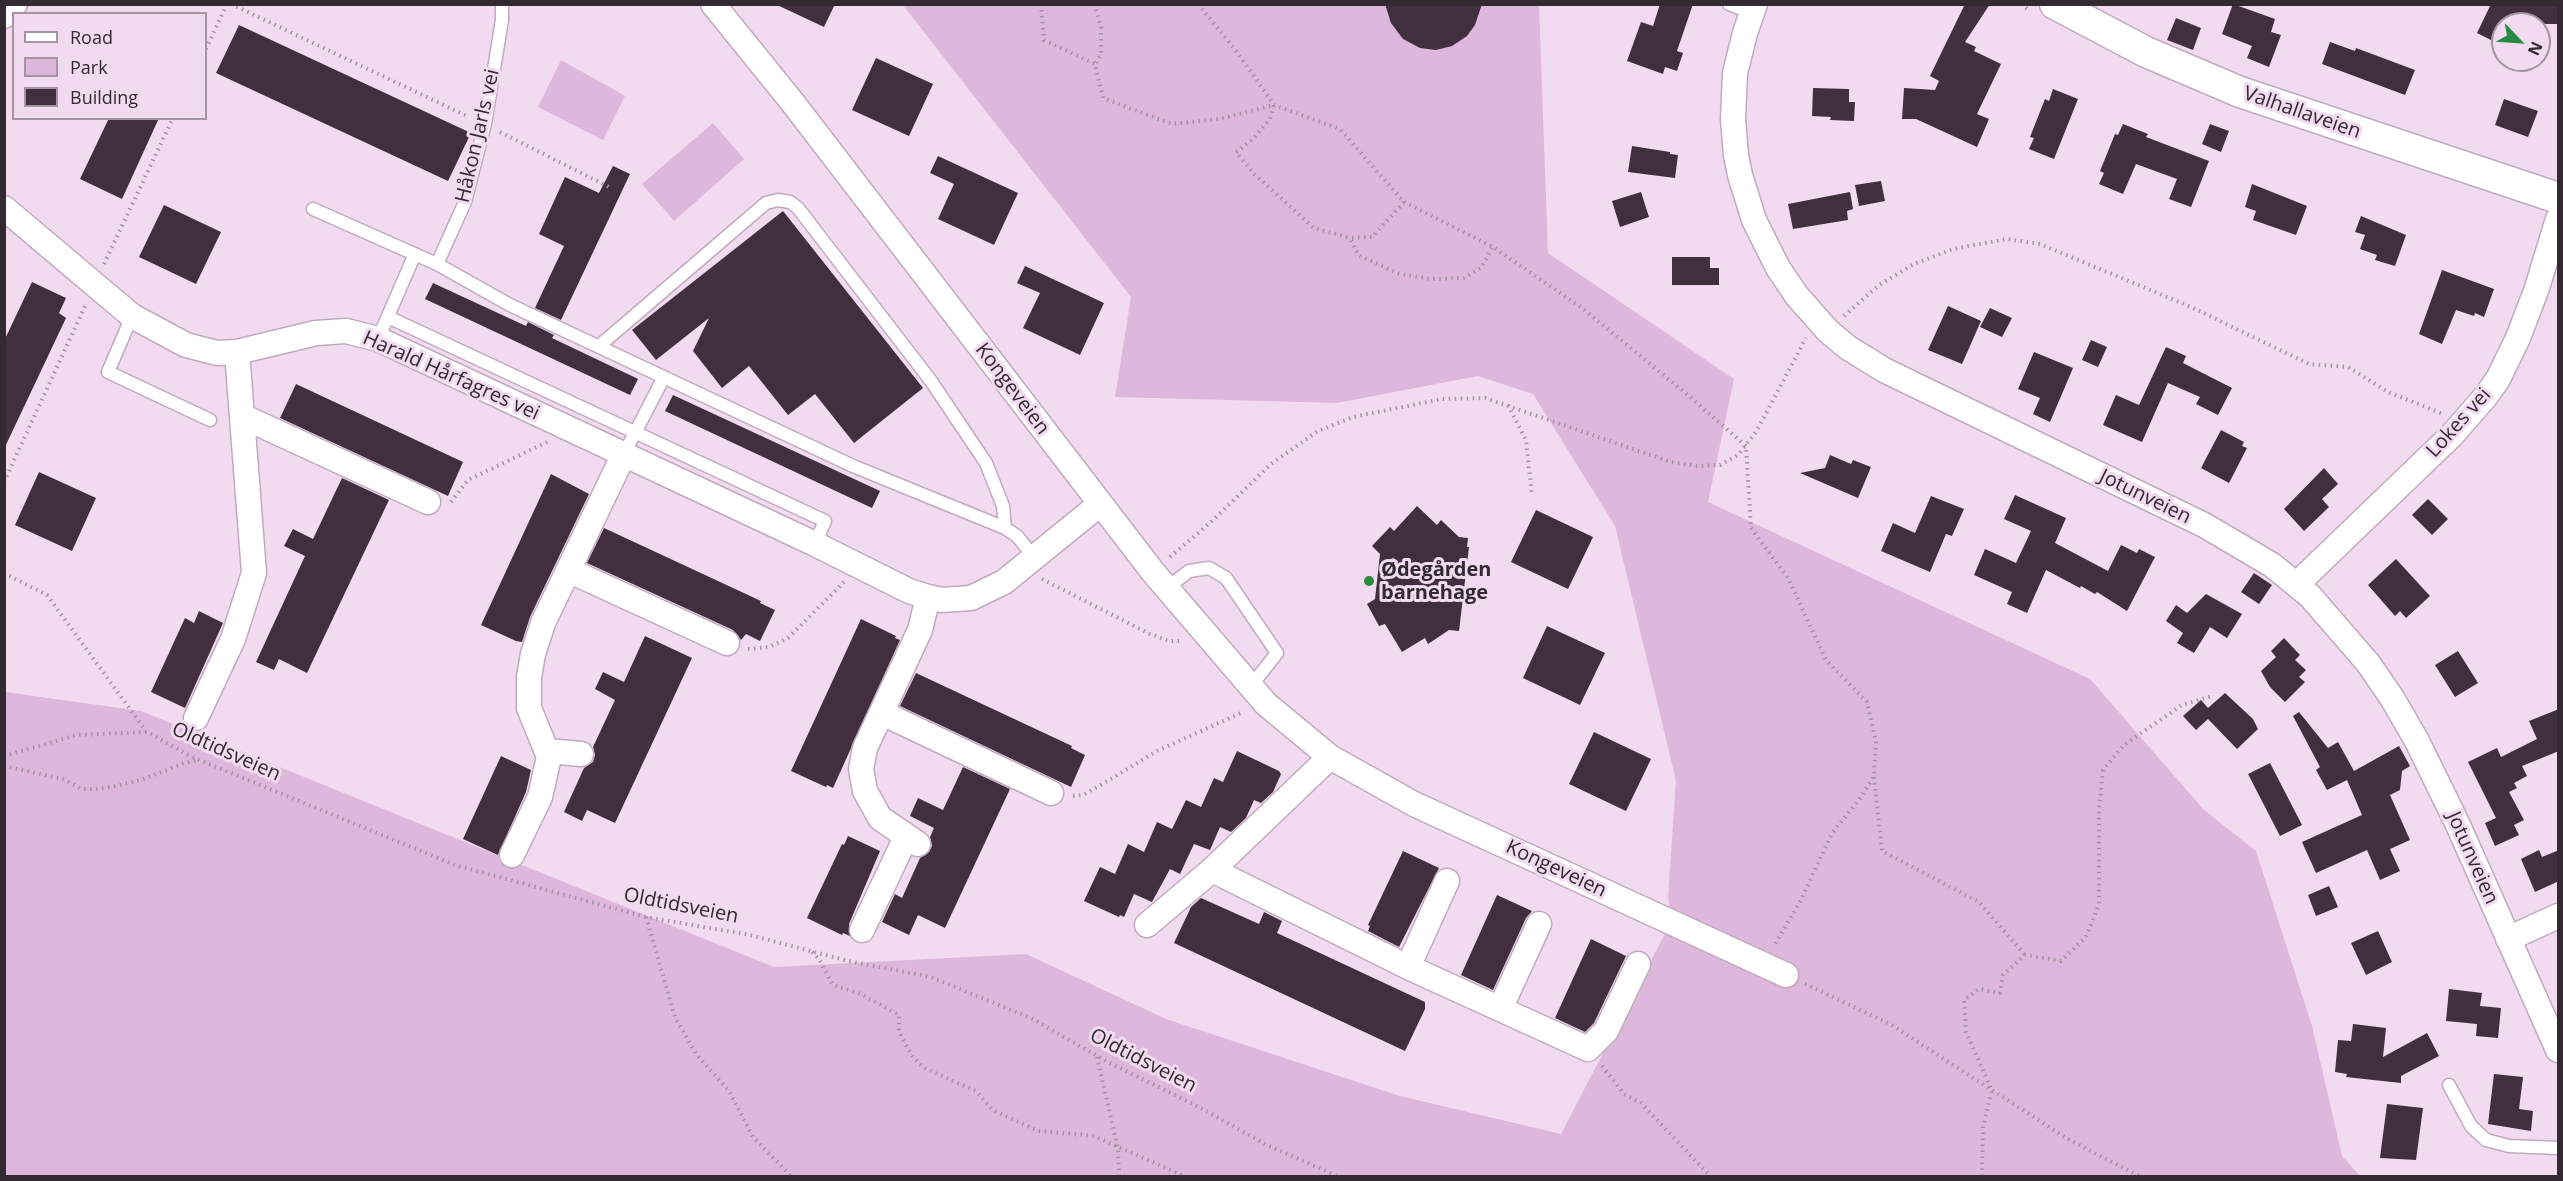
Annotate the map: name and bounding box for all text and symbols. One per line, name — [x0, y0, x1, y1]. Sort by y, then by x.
legend — [12, 12, 207, 120]
north arrow — [2491, 12, 2551, 72]
text: Road — [70, 25, 113, 49]
text: N — [2523, 38, 2548, 59]
text: Park — [70, 55, 108, 79]
street label: Håkon Jarls vei — [451, 67, 505, 205]
street label: Valhallaveien — [2240, 82, 2364, 144]
text: Building — [70, 85, 138, 109]
street label: Harald Hårfagres vei — [359, 326, 543, 426]
street label: Kongeveien — [970, 338, 1054, 440]
street label: Lokes vei — [2422, 383, 2496, 463]
street label: Jotunveien — [2095, 465, 2195, 529]
place label: Ødegården barnehage — [1381, 558, 1491, 605]
marker: Ødegården barnehage — [1362, 574, 1376, 588]
street label: Oldtidsveien — [168, 717, 284, 787]
street label: Jotunveien — [2441, 808, 2503, 908]
street label: Kongeveien — [1502, 835, 1610, 903]
street label: Oldtidsveien — [622, 883, 740, 929]
street label: Oldtidsveien — [1086, 1024, 1200, 1098]

